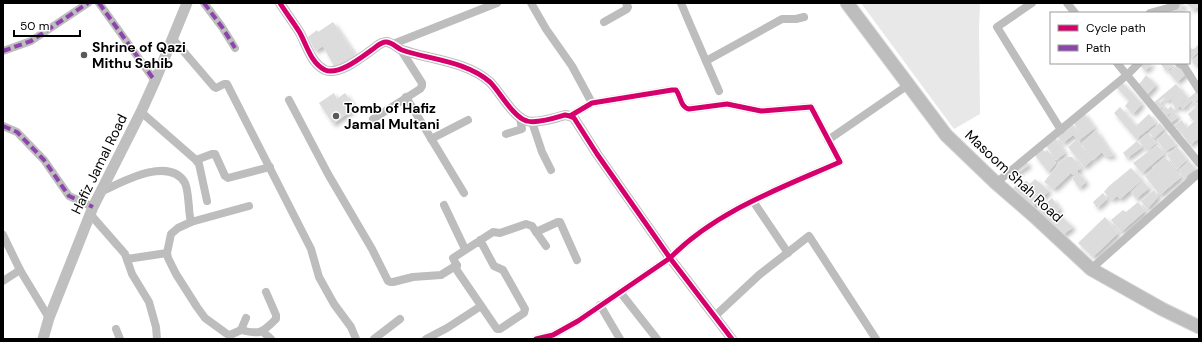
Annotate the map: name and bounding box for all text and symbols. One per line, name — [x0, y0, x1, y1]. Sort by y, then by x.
scale bar — [14, 12, 80, 38]
legend — [1050, 12, 1190, 64]
text: 50 m — [20, 18, 49, 34]
text: Cycle path — [1086, 20, 1146, 36]
place label: Shrine of Qazi Mithu Sahib — [92, 38, 186, 72]
text: Path — [1086, 40, 1111, 56]
marker: Shrine of Qazi Mithu Sahib — [79, 50, 89, 60]
place label: Tomb of Hafiz Jamal Multani — [344, 99, 440, 133]
street label: Hafiz Jamal Road — [67, 111, 131, 217]
marker: Tomb of Hafiz Jamal Multani — [331, 111, 341, 121]
street label: Masoom Shah Road — [961, 126, 1067, 226]

